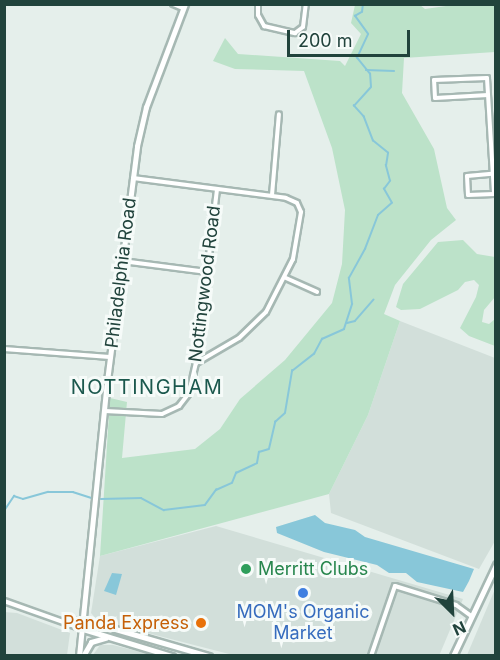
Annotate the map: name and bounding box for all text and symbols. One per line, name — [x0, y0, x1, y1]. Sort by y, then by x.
scale bar — [290, 18, 413, 56]
text: 200 m — [298, 30, 353, 51]
street label: Philadelphia Road — [101, 197, 141, 349]
street label: Nottingwood Road — [185, 205, 225, 363]
district label: NOTTINGHAM — [71, 375, 223, 399]
place label: Merritt Clubs — [258, 558, 368, 580]
marker: Merritt Clubs — [239, 562, 253, 576]
north arrow — [422, 582, 482, 642]
marker: MOM's Organic Market — [296, 586, 310, 600]
place label: MOM's Organic Market — [237, 602, 369, 644]
place label: Panda Express — [63, 612, 189, 634]
marker: Panda Express — [194, 616, 208, 630]
text: N — [450, 617, 469, 640]

